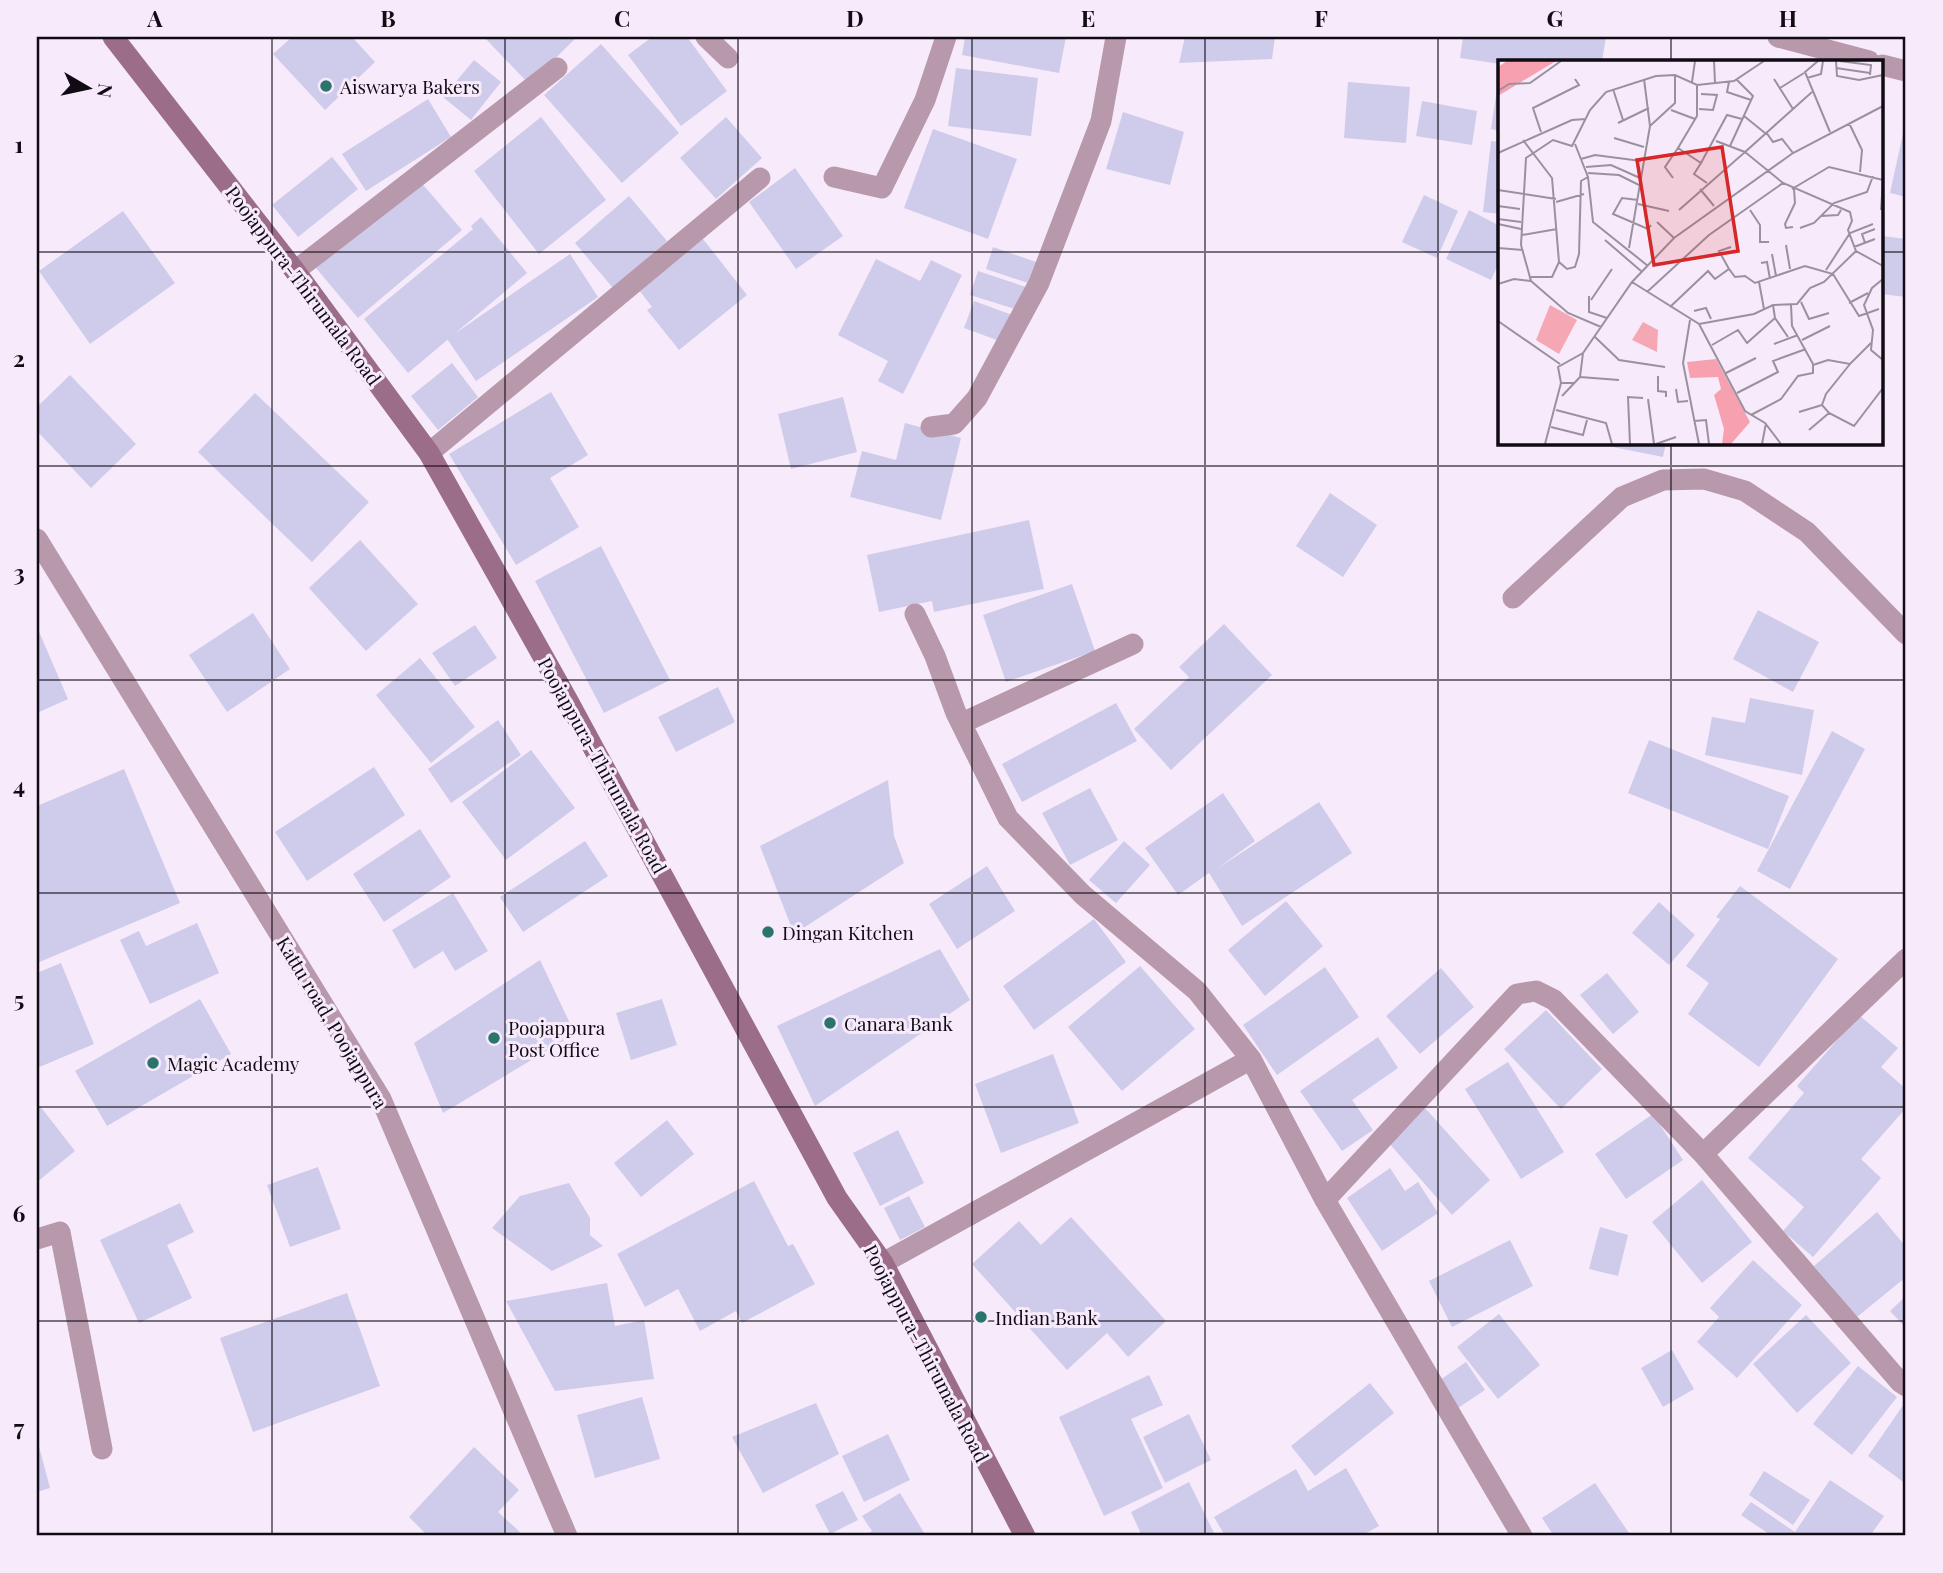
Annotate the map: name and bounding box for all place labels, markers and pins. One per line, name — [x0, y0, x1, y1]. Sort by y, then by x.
place label: Aiswarya Bakers — [339, 73, 480, 99]
marker: Aiswarya Bakers — [318, 78, 334, 94]
place label: Dingan Kitchen — [782, 919, 915, 945]
marker: Dingan Kitchen — [760, 924, 776, 940]
place label: Canara Bank — [844, 1010, 953, 1036]
place label: Poojappura Post Office — [508, 1014, 606, 1062]
marker: Canara Bank — [822, 1015, 838, 1031]
marker: Poojappura Post Office — [486, 1030, 502, 1046]
place label: Magic Academy — [167, 1050, 300, 1076]
marker: Magic Academy — [145, 1055, 161, 1071]
place label: Indian Bank — [995, 1304, 1099, 1330]
marker: Indian Bank — [973, 1309, 989, 1325]

